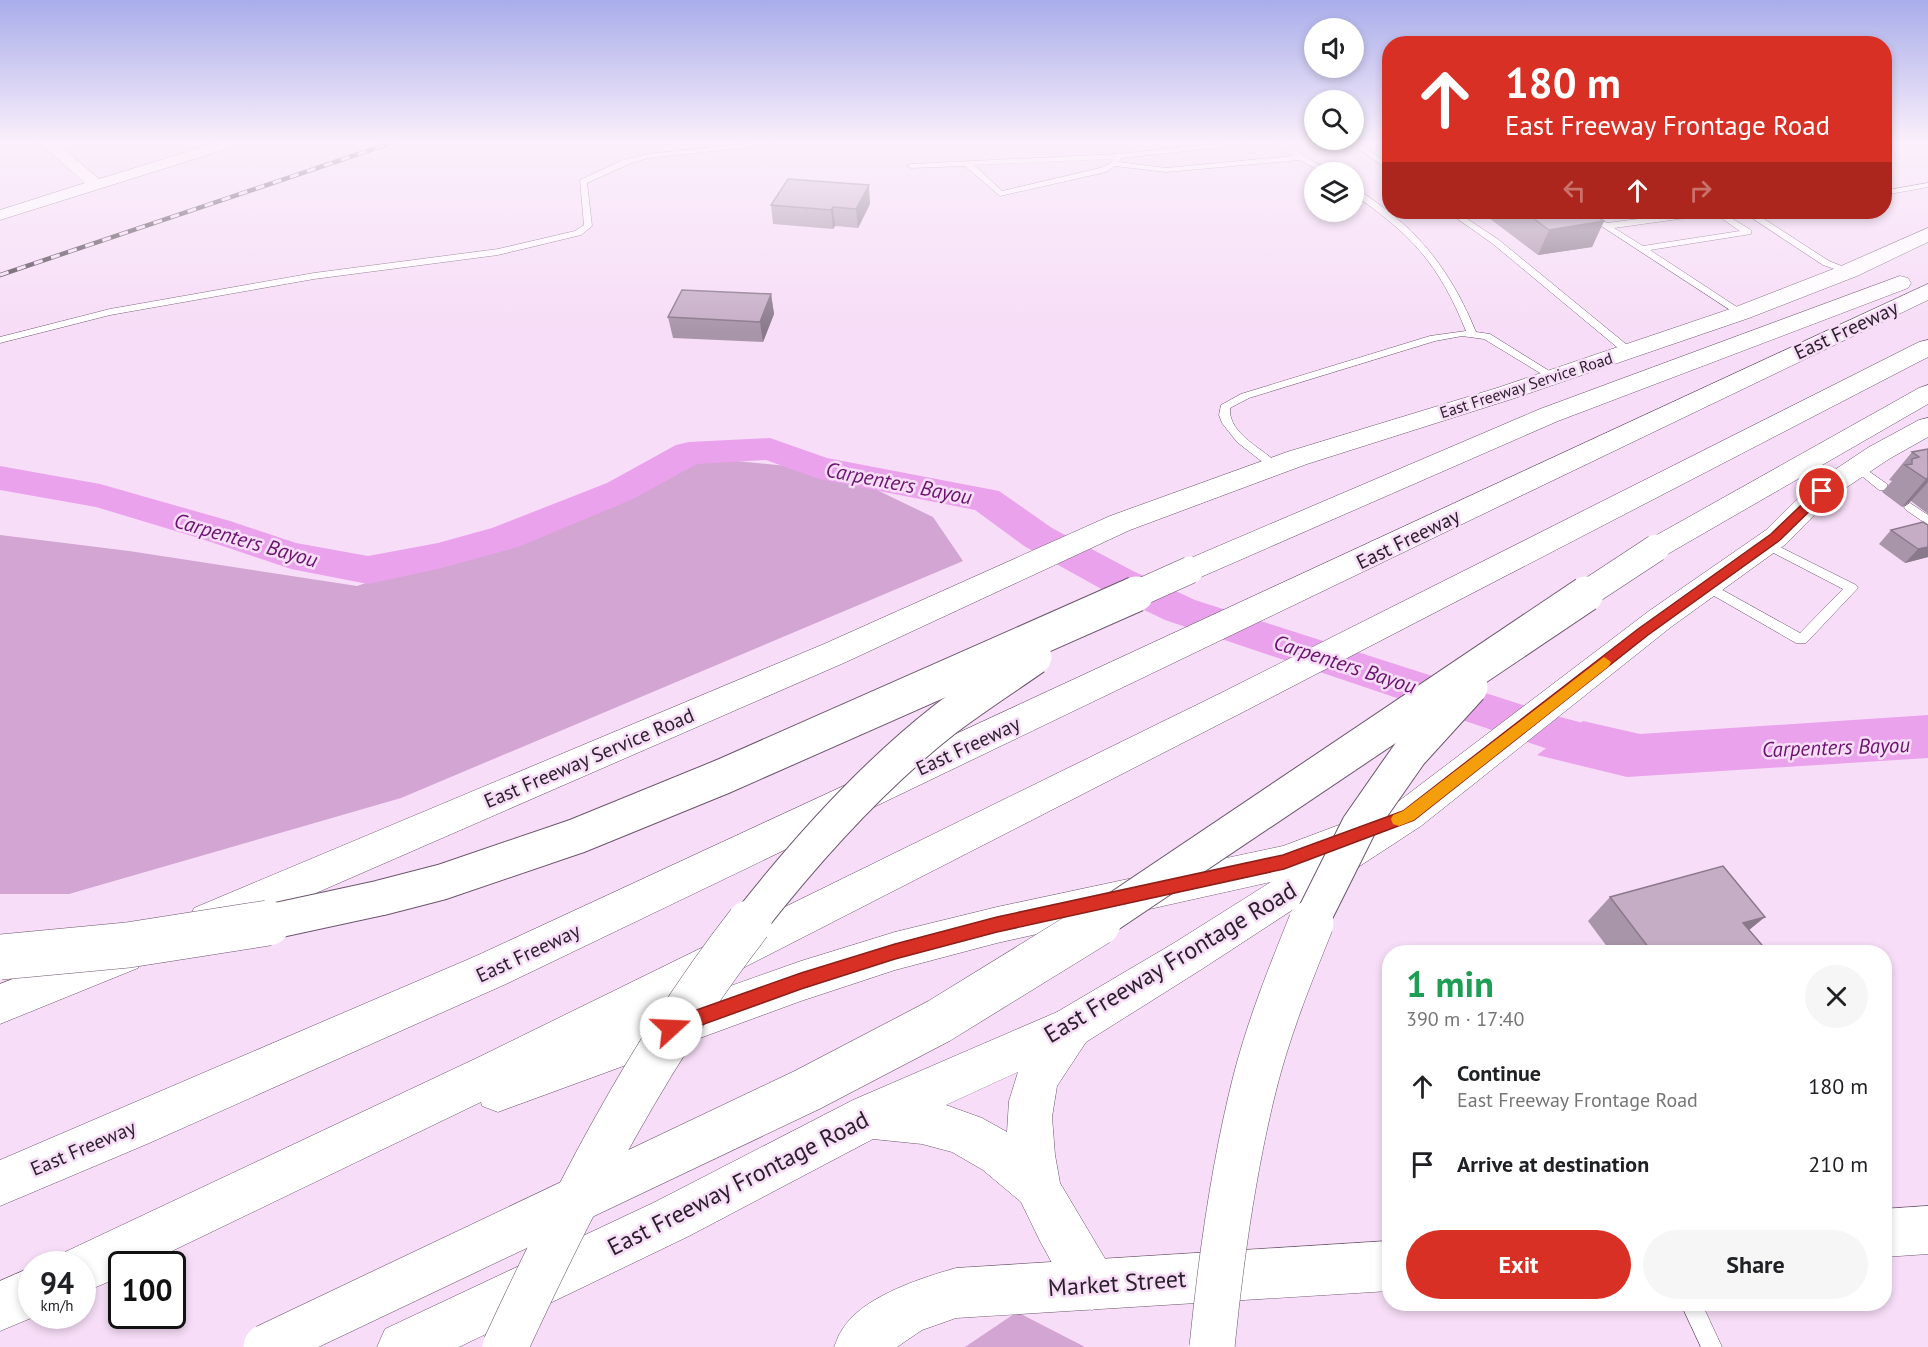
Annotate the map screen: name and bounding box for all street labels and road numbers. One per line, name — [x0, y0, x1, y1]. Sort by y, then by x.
street label: East Freeway — [1790, 294, 1903, 365]
street label: East Freeway Service Road — [1437, 348, 1615, 422]
street label: East Freeway — [1352, 502, 1465, 575]
street label: East Freeway Service Road — [480, 702, 698, 814]
street label: East Freeway — [912, 710, 1025, 781]
street label: East Freeway Frontage Road — [1038, 874, 1302, 1050]
street label: East Freeway — [472, 917, 585, 988]
street label: East Freeway Frontage Road — [602, 1104, 874, 1262]
street label: East Freeway — [26, 1114, 140, 1182]
street label: Market Street — [1047, 1263, 1187, 1303]

